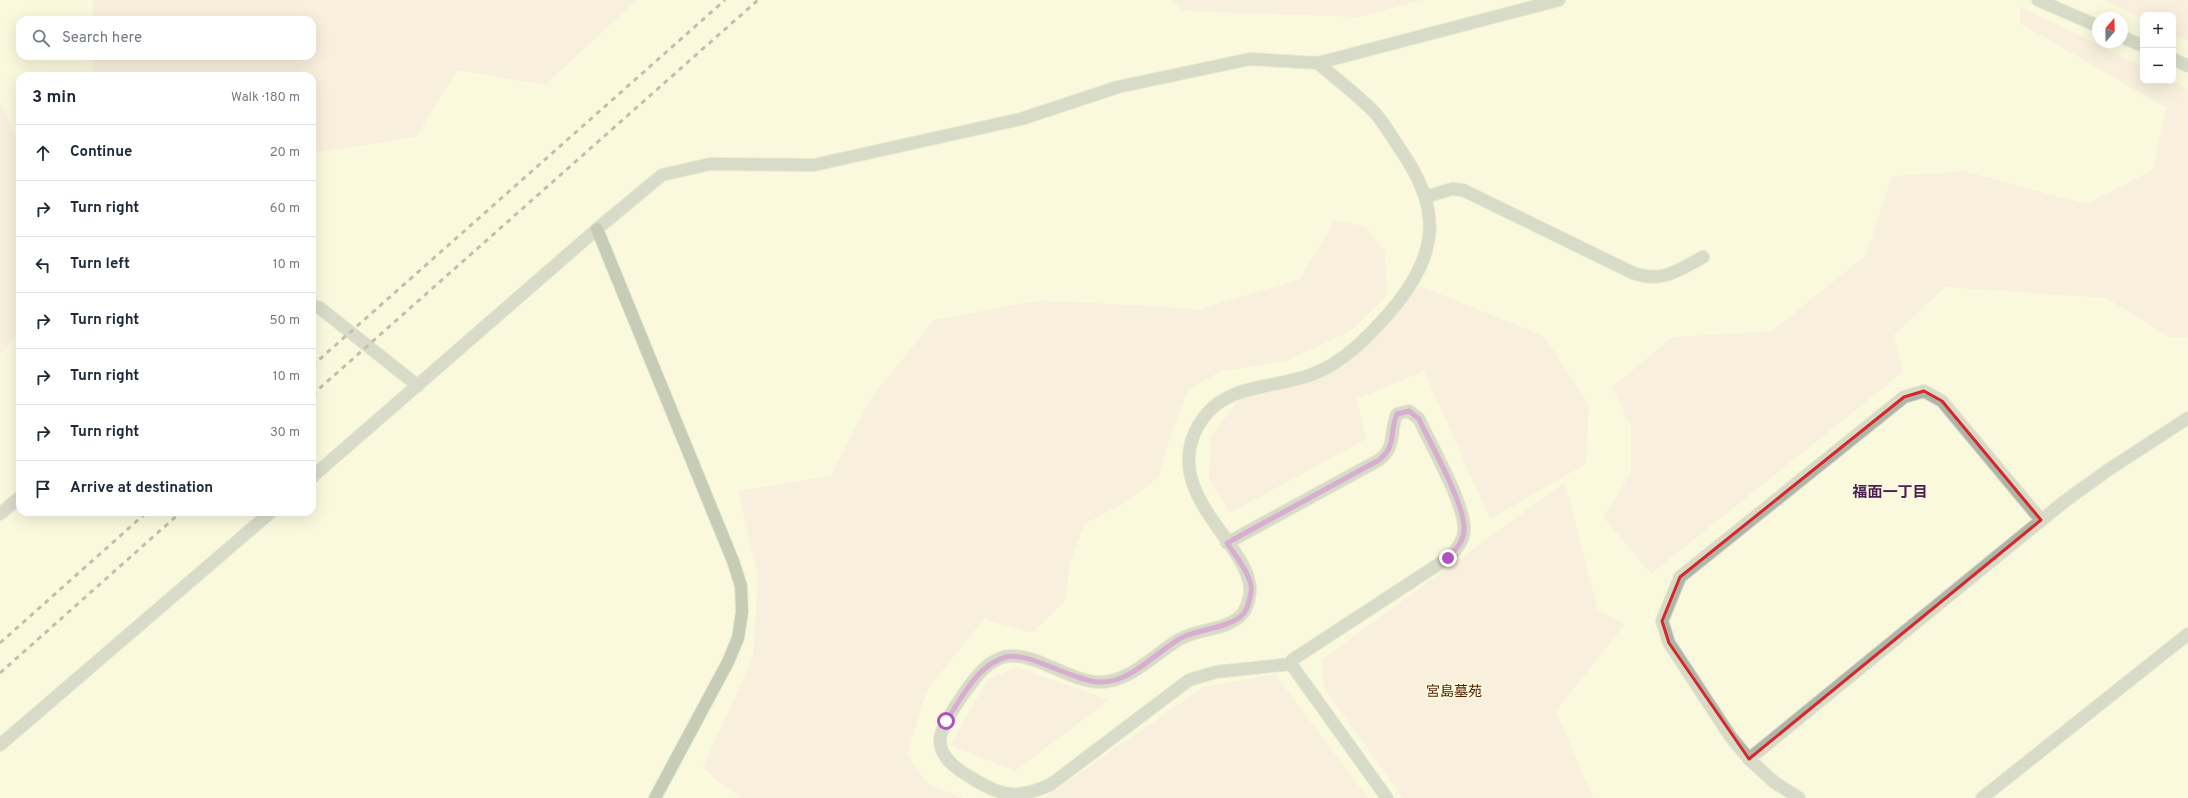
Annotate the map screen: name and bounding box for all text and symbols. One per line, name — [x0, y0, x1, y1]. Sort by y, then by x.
north arrow — [2092, 12, 2128, 48]
map controls — [2140, 12, 2176, 84]
button: + — [2140, 12, 2176, 48]
search box — [16, 16, 316, 60]
icon: search — [30, 27, 52, 49]
text: Search here — [62, 29, 142, 48]
button: − — [2140, 48, 2176, 84]
text: 3 min — [32, 87, 76, 109]
text: Walk · 180 m — [231, 90, 300, 106]
icon: ahead — [32, 142, 54, 164]
text: Continue — [70, 143, 132, 162]
text: 20 m — [270, 145, 300, 161]
icon: right — [32, 198, 54, 220]
text: Turn right — [70, 199, 139, 218]
text: 60 m — [270, 201, 300, 217]
icon: left — [32, 254, 54, 276]
text: Turn left — [70, 255, 130, 274]
text: 10 m — [273, 257, 300, 273]
icon: right — [32, 310, 54, 332]
text: Turn right — [70, 311, 139, 330]
text: 50 m — [270, 313, 300, 329]
icon: right — [32, 366, 54, 388]
text: Turn right — [70, 367, 139, 386]
text: 10 m — [273, 369, 300, 385]
icon: right — [32, 422, 54, 444]
text: Turn right — [70, 423, 139, 442]
text: 30 m — [270, 425, 300, 441]
icon: arrive — [32, 478, 54, 500]
text: Arrive at destination — [70, 479, 213, 498]
district label: 福面一丁目 — [1851, 484, 1928, 503]
route end — [1439, 549, 1457, 567]
park label: 宮島墓苑 — [1426, 684, 1482, 701]
route start — [937, 712, 955, 730]

